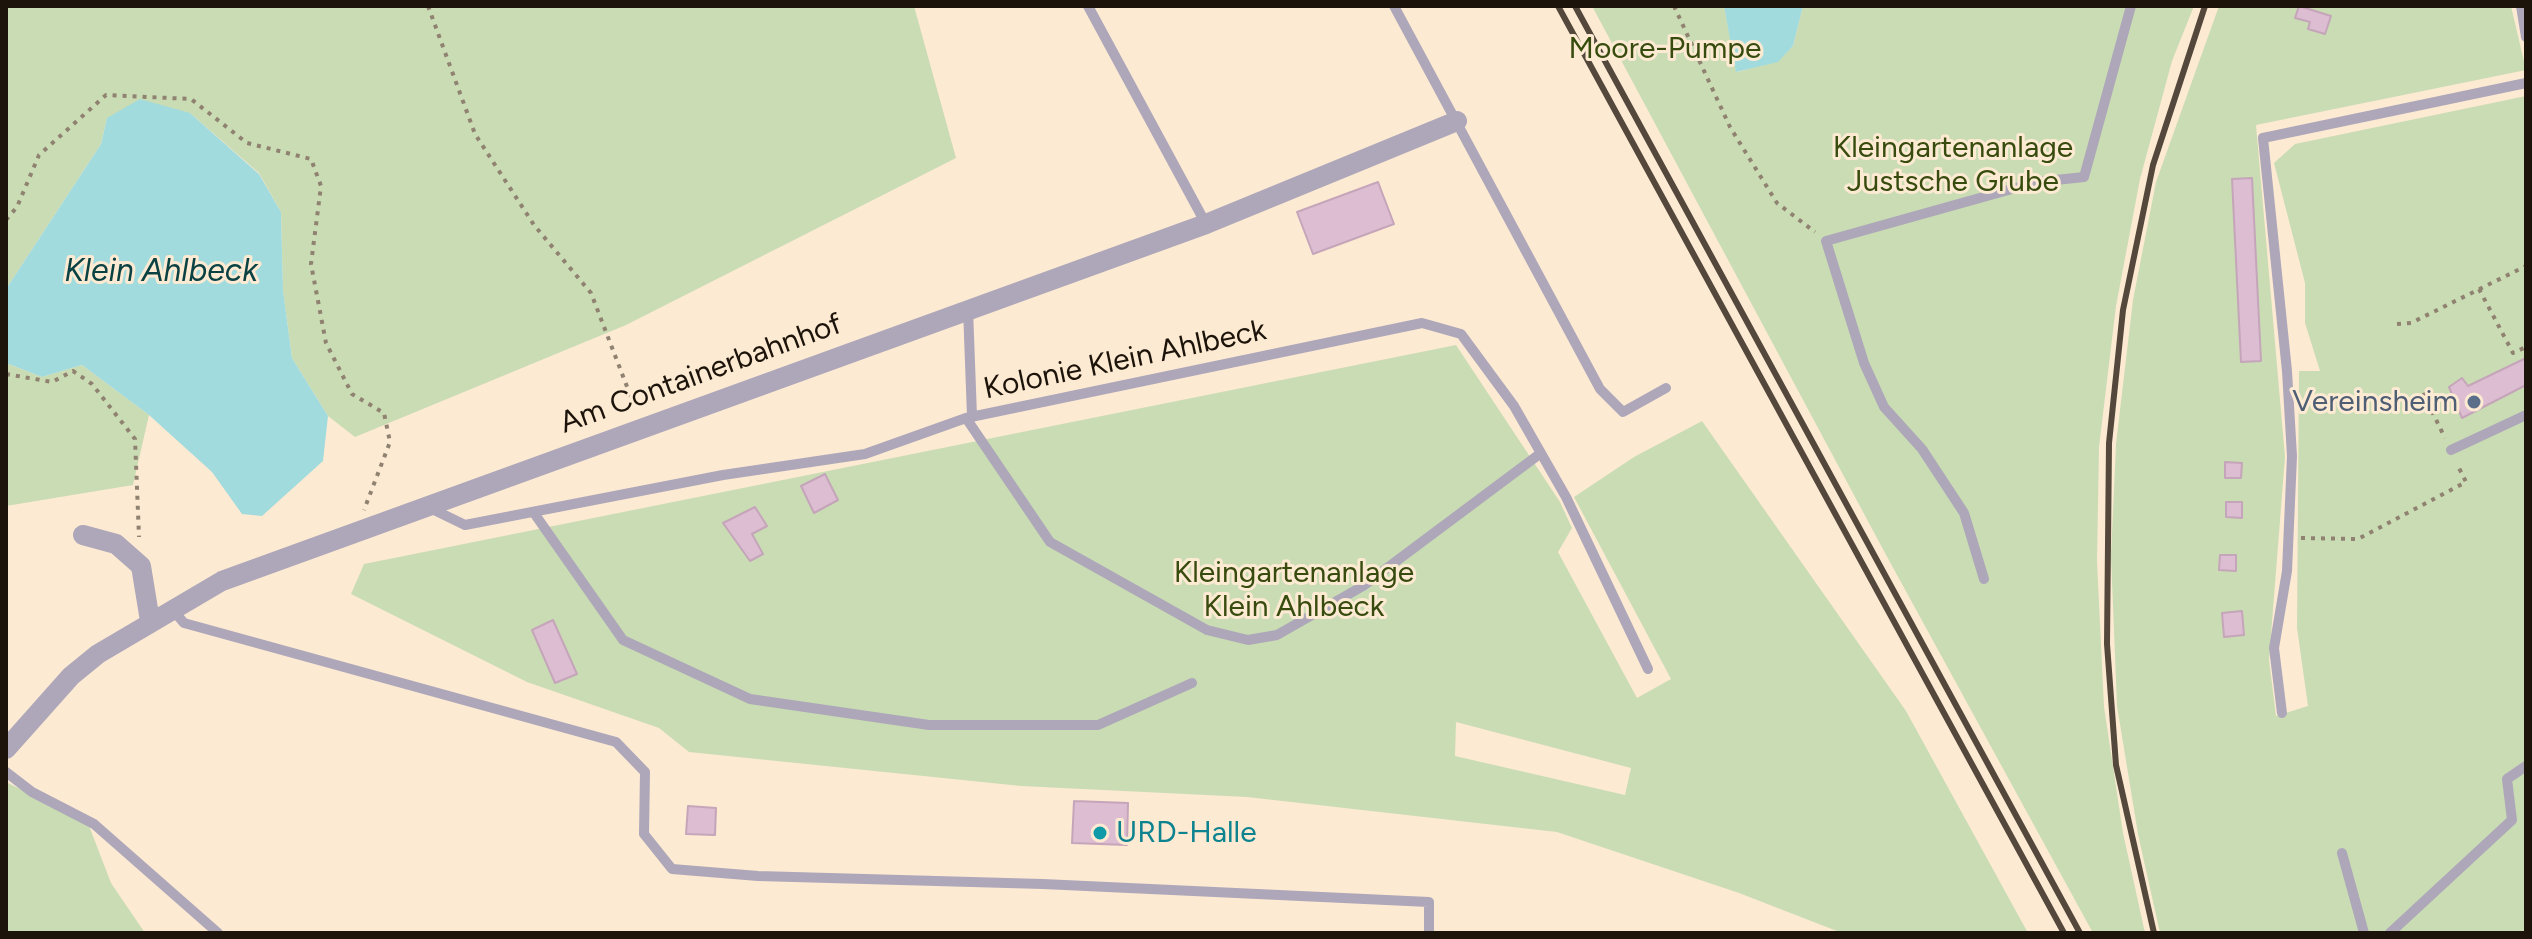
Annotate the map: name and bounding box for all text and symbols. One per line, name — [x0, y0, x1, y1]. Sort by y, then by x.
park label: Moore-Pumpe — [1569, 31, 1761, 67]
park label: Kleingartenanlage Justsche Grube — [1833, 130, 2073, 200]
water label: Klein Ahlbeck — [64, 253, 258, 291]
street label: Am Containerbahnhof — [555, 306, 847, 442]
street label: Kolonie Klein Ahlbeck — [981, 312, 1269, 408]
place label: Vereinsheim — [2292, 384, 2458, 420]
marker: Vereinsheim — [2465, 393, 2483, 411]
park label: Kleingartenanlage Klein Ahlbeck — [1174, 555, 1414, 626]
place label: URD-Halle — [1116, 815, 1257, 851]
marker: URD-Halle — [1091, 824, 1109, 842]

